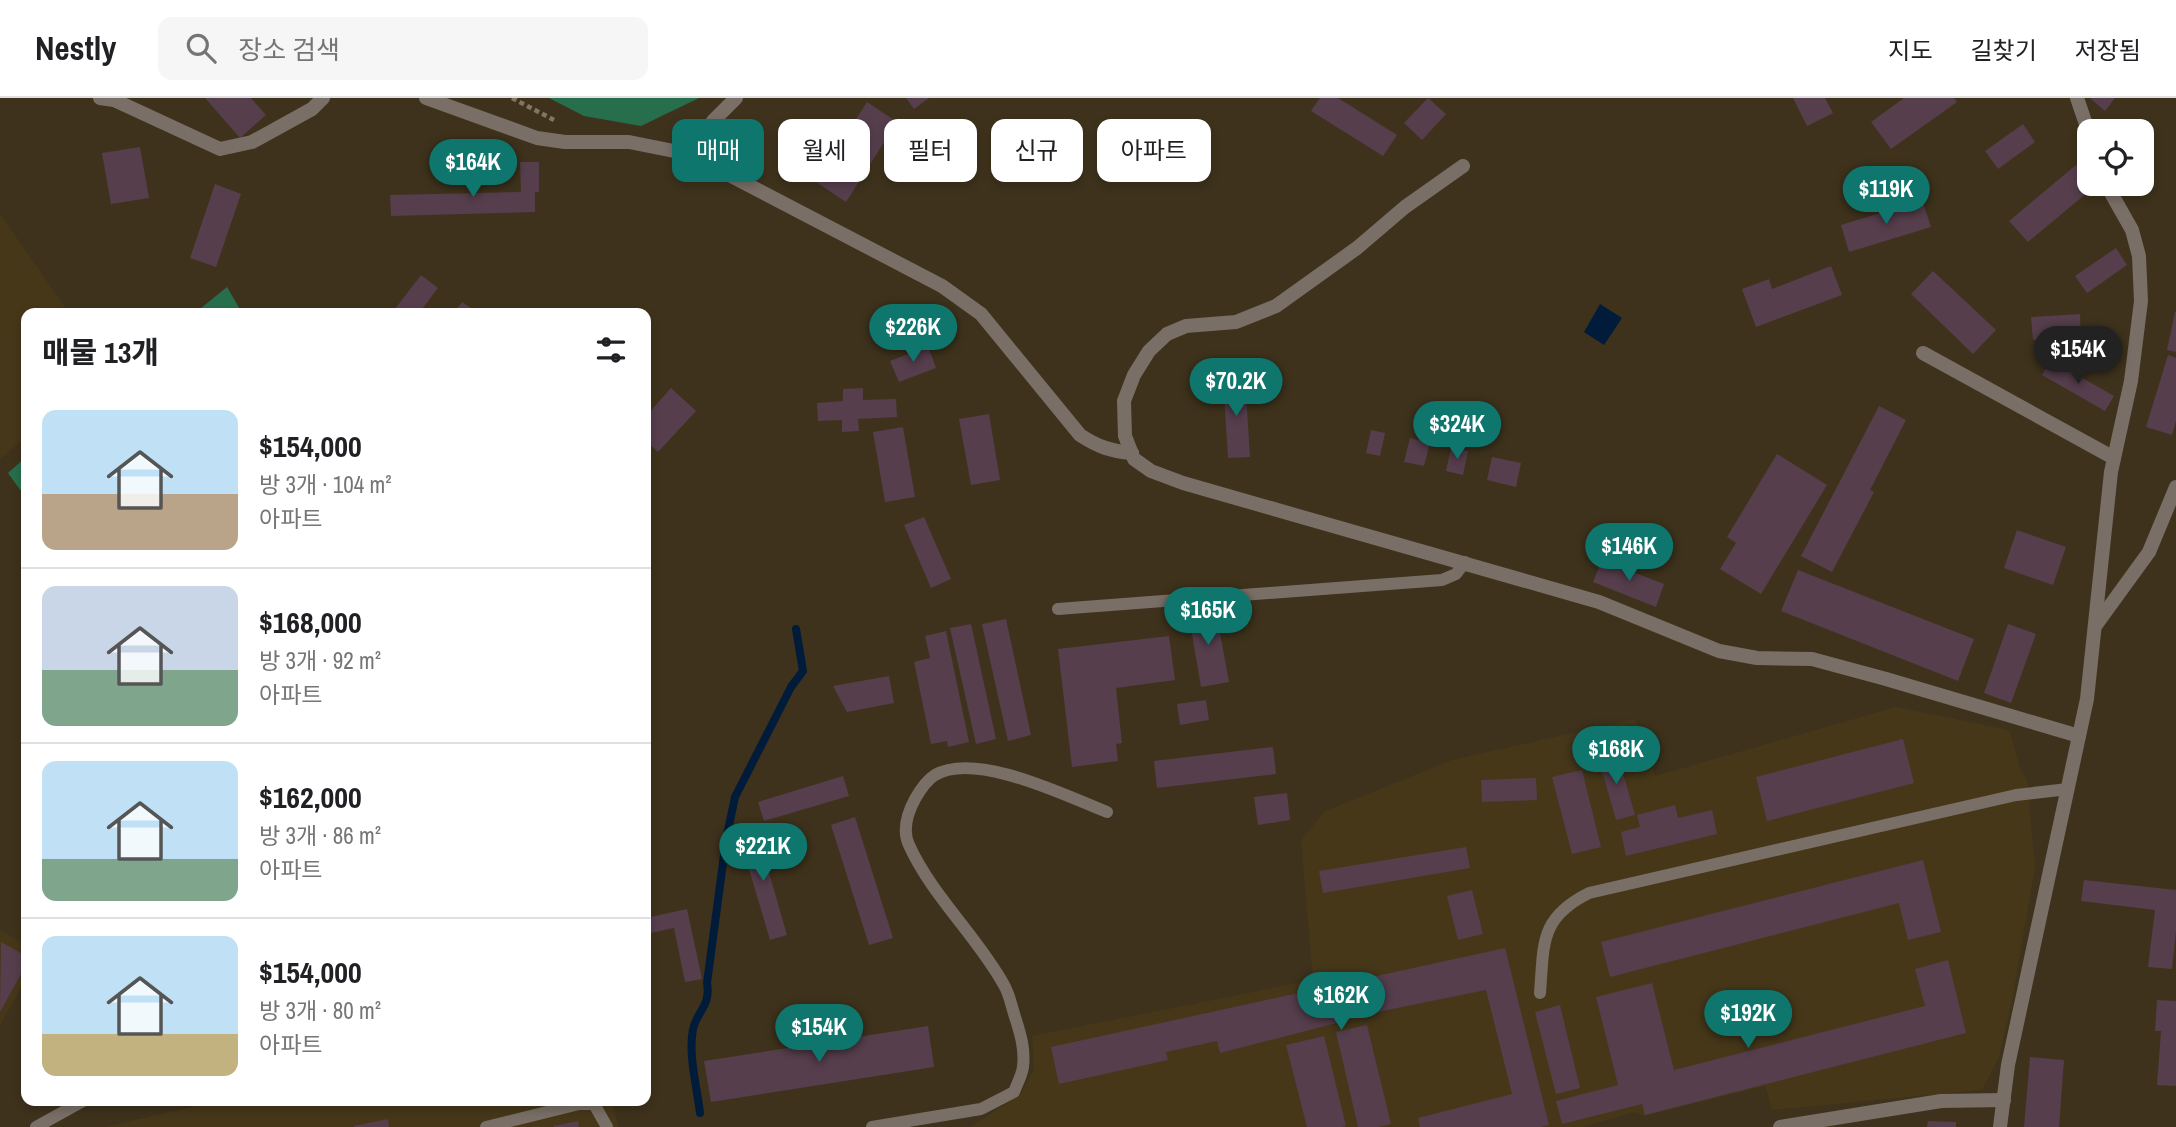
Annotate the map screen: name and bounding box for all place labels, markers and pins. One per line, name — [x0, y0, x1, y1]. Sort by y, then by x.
pin: $164K — [424, 140, 522, 199]
pin: $119K — [1837, 166, 1935, 226]
pin: $226K — [864, 304, 962, 364]
pin: $154K — [2029, 327, 2127, 386]
pin: $70.2K — [1179, 358, 1293, 418]
pin: $324K — [1408, 402, 1506, 461]
pin: $146K — [1580, 524, 1678, 583]
pin: $165K — [1159, 588, 1257, 647]
pin: $168K — [1567, 726, 1665, 786]
pin: $221K — [714, 824, 812, 883]
pin: $162K — [1292, 972, 1390, 1032]
pin: $192K — [1699, 990, 1797, 1050]
pin: $154K — [770, 1004, 868, 1064]

